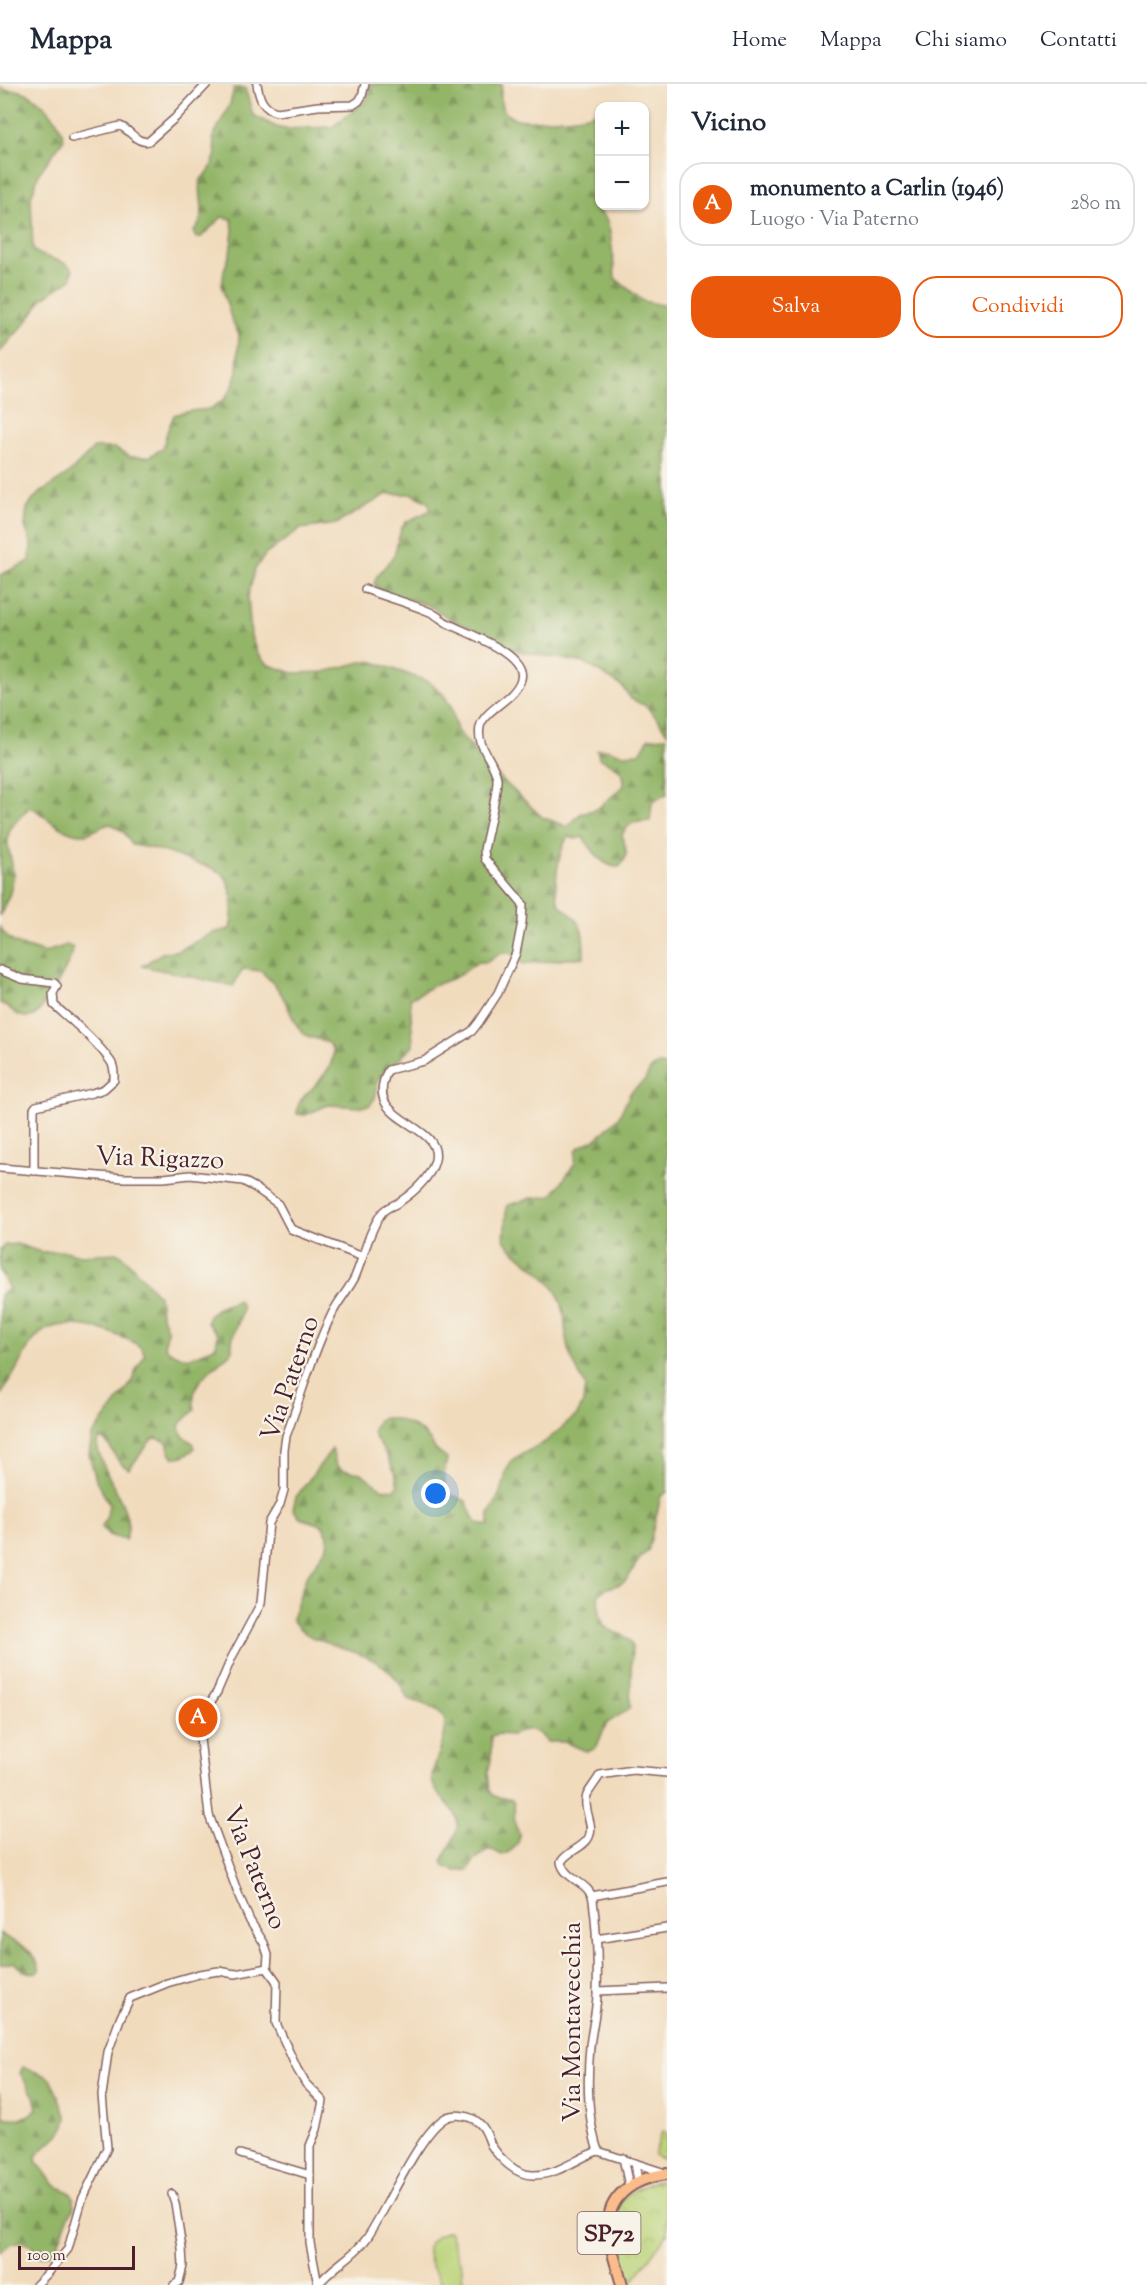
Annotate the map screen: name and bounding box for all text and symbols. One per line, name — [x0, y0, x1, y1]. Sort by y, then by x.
text: Mappa — [30, 21, 112, 61]
text: Home — [732, 26, 787, 56]
text: Mappa — [820, 26, 882, 56]
text: Chi siamo — [915, 26, 1007, 56]
text: Contatti — [1040, 26, 1117, 56]
map controls — [595, 102, 649, 210]
button: + — [595, 102, 649, 156]
text: Vicino — [691, 105, 766, 142]
button: − — [595, 156, 649, 210]
text: monumento a Carlin (1946) — [750, 174, 1004, 206]
text: A — [704, 190, 721, 219]
text: 280 m — [1070, 190, 1121, 219]
text: Luogo · Via Paterno — [750, 206, 919, 235]
button: Salva — [691, 276, 901, 338]
button: Condividi — [913, 276, 1123, 338]
street label: Via Rigazzo — [95, 1139, 225, 1180]
street label: Via Paterno — [253, 1311, 330, 1447]
your location — [421, 1479, 450, 1508]
pin: A — [178, 1696, 218, 1740]
street label: Via Paterno — [212, 1801, 295, 1935]
street label: Via Montavecchia — [555, 1922, 592, 2122]
road number: SP72 — [578, 2212, 640, 2254]
scale bar — [18, 2243, 135, 2270]
text: 100 m — [27, 2245, 66, 2268]

